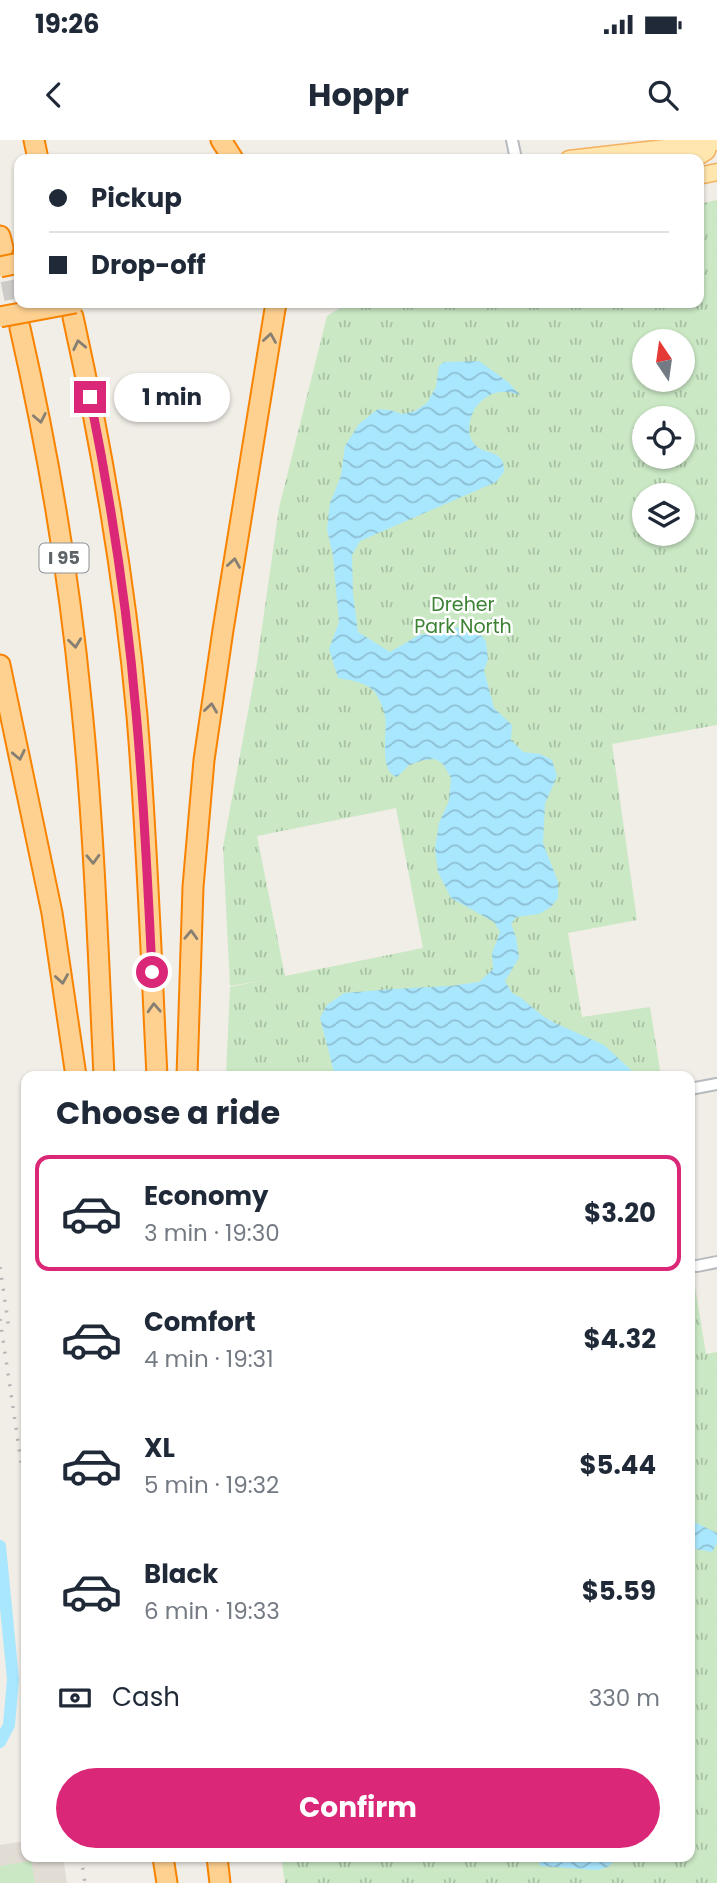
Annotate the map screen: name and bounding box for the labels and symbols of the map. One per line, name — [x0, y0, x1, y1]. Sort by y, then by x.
north arrow — [632, 329, 695, 392]
one-way arrow — [262, 332, 277, 344]
one-way arrow — [73, 339, 88, 351]
callout: 1 min — [114, 372, 230, 422]
route end — [74, 381, 106, 413]
one-way arrow — [32, 413, 47, 424]
road number: I 95 — [40, 544, 88, 572]
one-way arrow — [226, 557, 241, 569]
park label: Dreher Park North — [414, 591, 512, 640]
one-way arrow — [67, 638, 82, 649]
one-way arrow — [203, 702, 218, 714]
one-way arrow — [11, 749, 26, 761]
one-way arrow — [85, 854, 100, 865]
one-way arrow — [184, 929, 199, 940]
route start — [136, 956, 168, 988]
one-way arrow — [55, 973, 70, 985]
one-way arrow — [147, 1002, 162, 1013]

